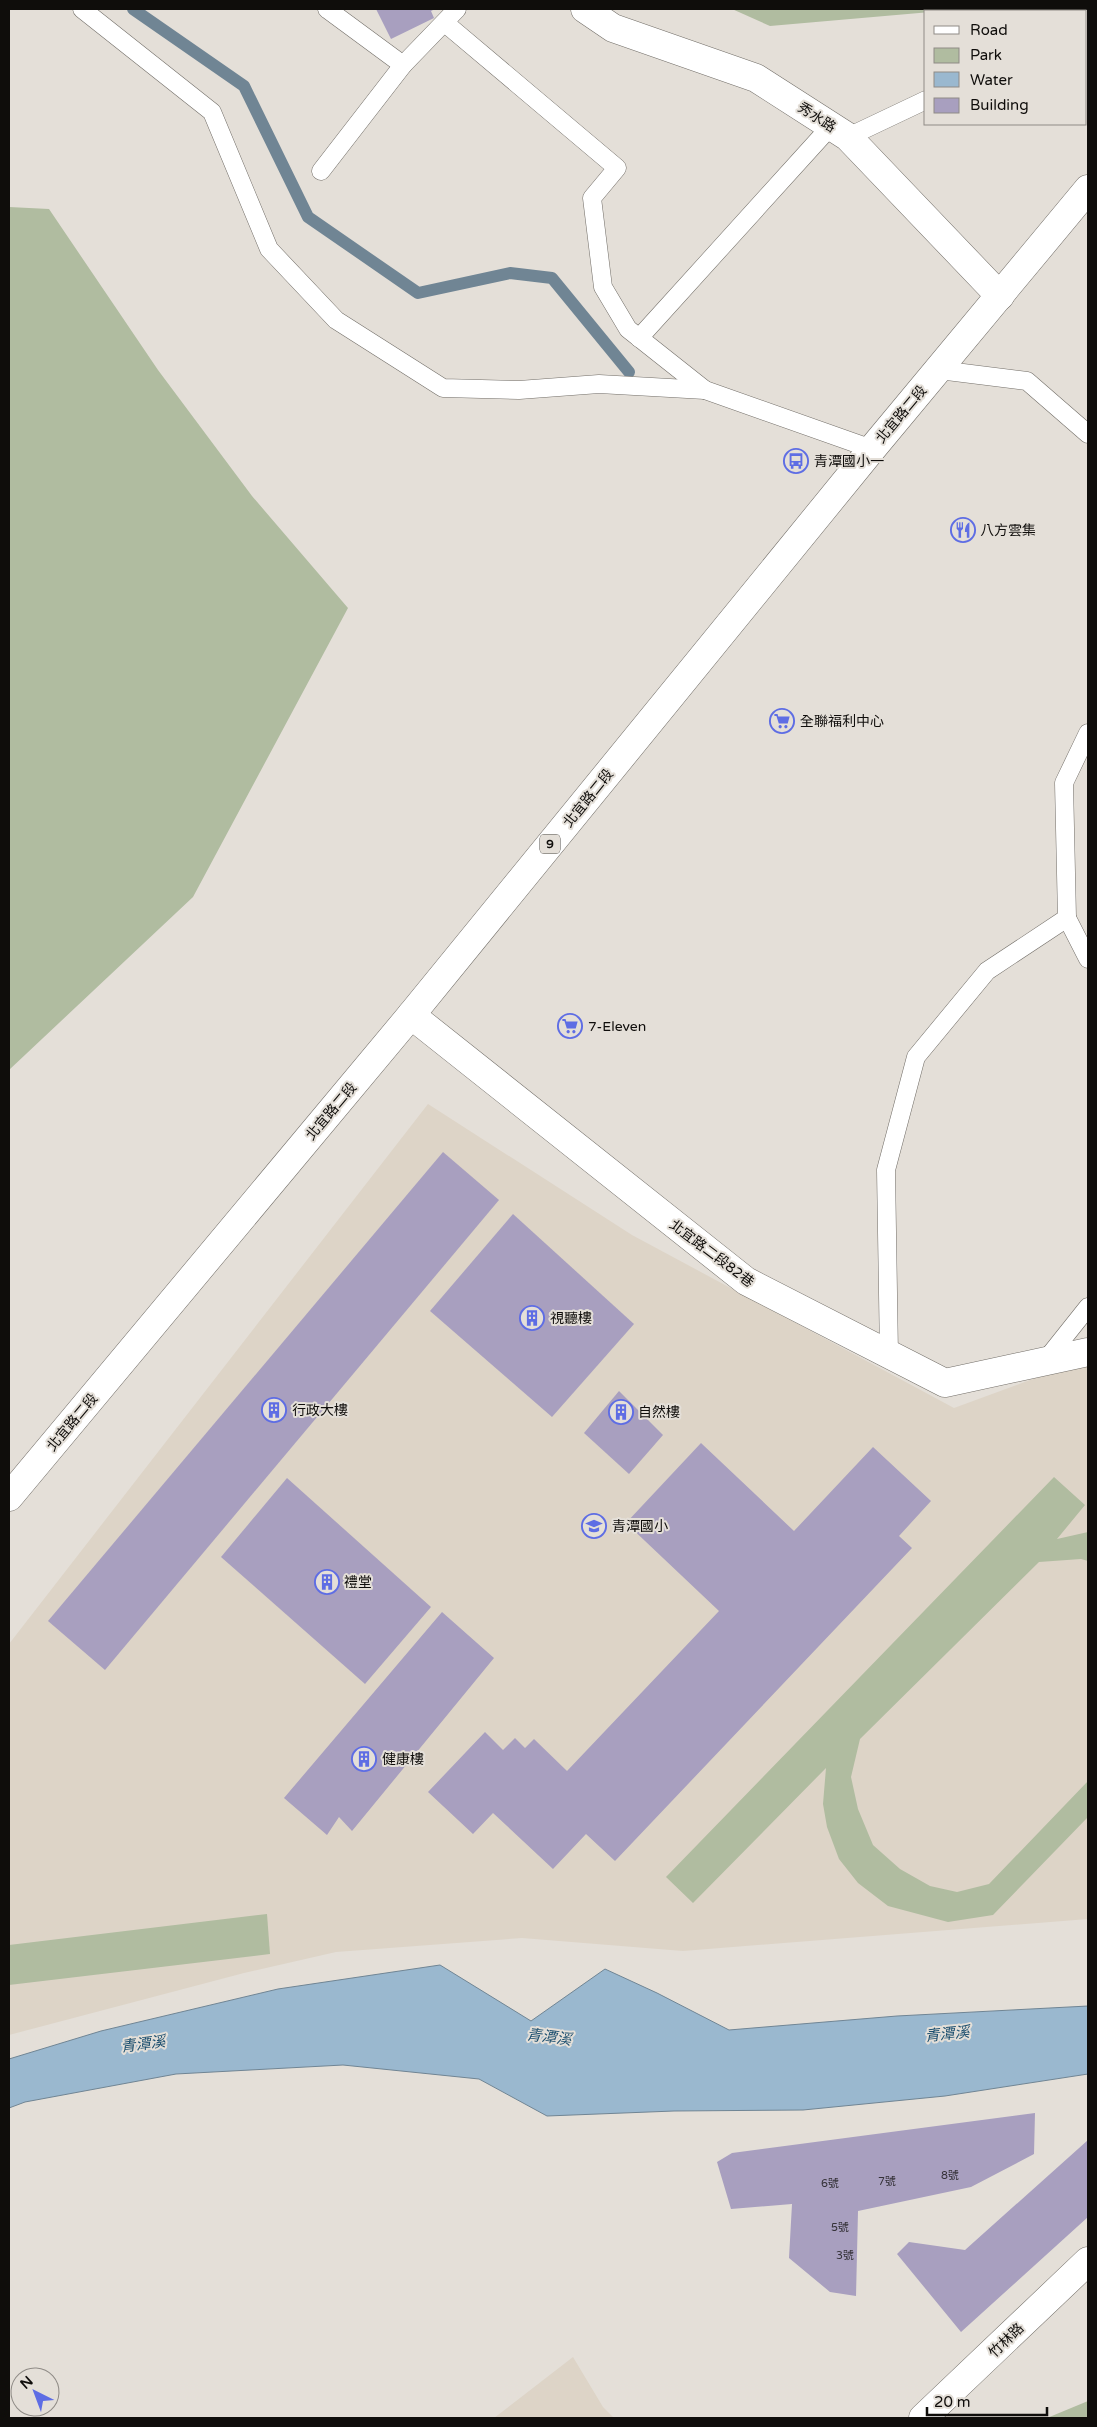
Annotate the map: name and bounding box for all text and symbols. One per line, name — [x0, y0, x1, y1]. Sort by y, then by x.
legend — [924, 10, 1087, 125]
text: Road — [970, 21, 1008, 39]
text: Park — [970, 46, 1002, 64]
text: Water — [970, 71, 1013, 89]
text: Building — [970, 96, 1029, 114]
street label: 秀水路 — [794, 99, 839, 136]
street label: 北宜路二段 — [872, 382, 930, 447]
bus stop icon: 青潭國小一 — [783, 448, 809, 474]
place label: 青潭國小一 — [814, 453, 884, 470]
restaurant icon: 八方雲集 — [950, 517, 976, 543]
place label: 八方雲集 — [980, 522, 1036, 539]
supermarket icon: 全聯福利中心 — [769, 708, 795, 734]
place label: 全聯福利中心 — [800, 713, 884, 730]
street label: 北宜路二段 — [560, 766, 617, 831]
road number: 9 — [540, 834, 560, 854]
supermarket icon: 7-Eleven — [557, 1013, 583, 1039]
place label: 7-Eleven — [588, 1018, 646, 1035]
street label: 北宜路二段 — [302, 1079, 360, 1144]
street label: 北宜路二段82巷 — [666, 1216, 757, 1291]
building icon: 視聽樓 — [519, 1305, 545, 1331]
place label: 視聽樓 — [550, 1310, 592, 1327]
street label: 北宜路二段 — [43, 1390, 101, 1455]
building icon: 行政大樓 — [261, 1397, 287, 1423]
building icon: 自然樓 — [608, 1399, 634, 1425]
place label: 行政大樓 — [292, 1402, 348, 1419]
place label: 自然樓 — [638, 1404, 680, 1421]
school or university icon: 青潭國小 — [581, 1513, 607, 1539]
place label: 青潭國小 — [612, 1518, 668, 1535]
building icon: 禮堂 — [314, 1569, 340, 1595]
place label: 禮堂 — [344, 1574, 372, 1591]
building icon: 健康樓 — [351, 1746, 377, 1772]
place label: 健康樓 — [382, 1751, 424, 1768]
water label: 青潭溪 — [924, 2022, 972, 2045]
water label: 青潭溪 — [526, 2025, 574, 2049]
water label: 青潭溪 — [120, 2032, 168, 2056]
house number: 8號 — [941, 2169, 959, 2182]
house number: 7號 — [878, 2175, 896, 2188]
house number: 6號 — [821, 2177, 839, 2190]
house number: 5號 — [831, 2221, 849, 2234]
house number: 3號 — [836, 2249, 854, 2262]
street label: 竹林路 — [985, 2320, 1027, 2361]
north arrow — [10, 2367, 60, 2417]
text: N — [17, 2373, 37, 2393]
scale bar — [927, 2384, 1047, 2416]
text: 20 m — [934, 2393, 971, 2411]

